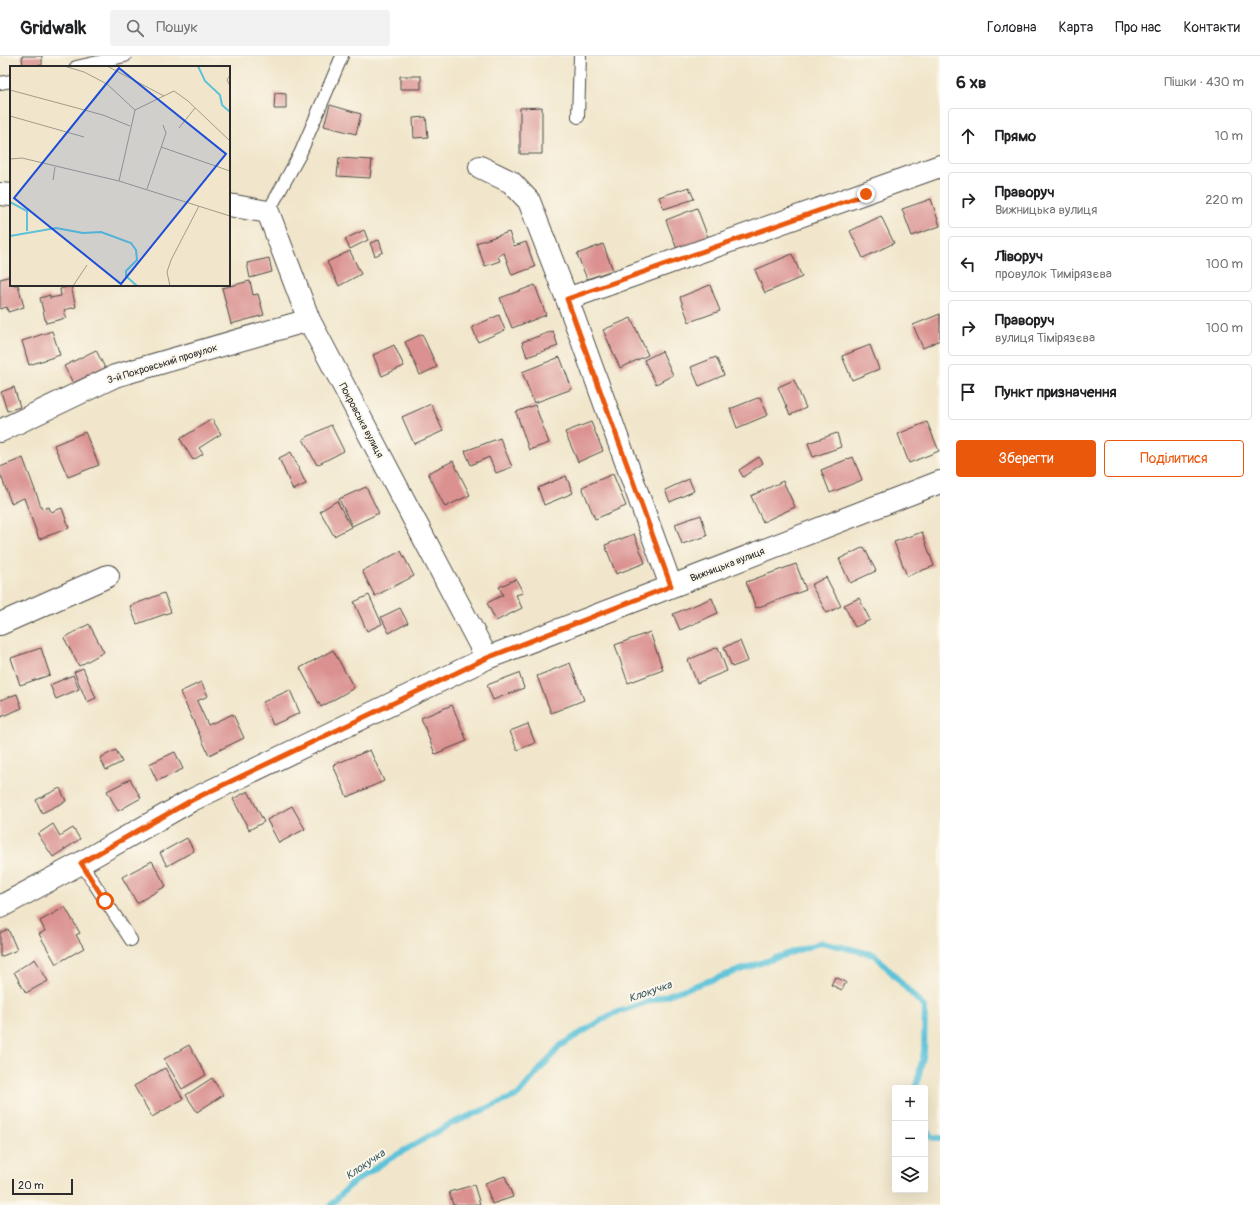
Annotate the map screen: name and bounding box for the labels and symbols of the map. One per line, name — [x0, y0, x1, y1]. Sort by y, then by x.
inset map — [10, 66, 230, 286]
route end — [857, 185, 875, 203]
street label: 3-й Покровський провулок — [106, 341, 219, 386]
street label: Покровська вулиця — [336, 381, 386, 460]
street label: Вижницька вулиця — [688, 545, 767, 585]
route start — [96, 892, 114, 910]
water label: Клокучка — [627, 978, 674, 1005]
water label: Клокучка — [343, 1146, 388, 1182]
scale bar — [12, 1177, 73, 1196]

